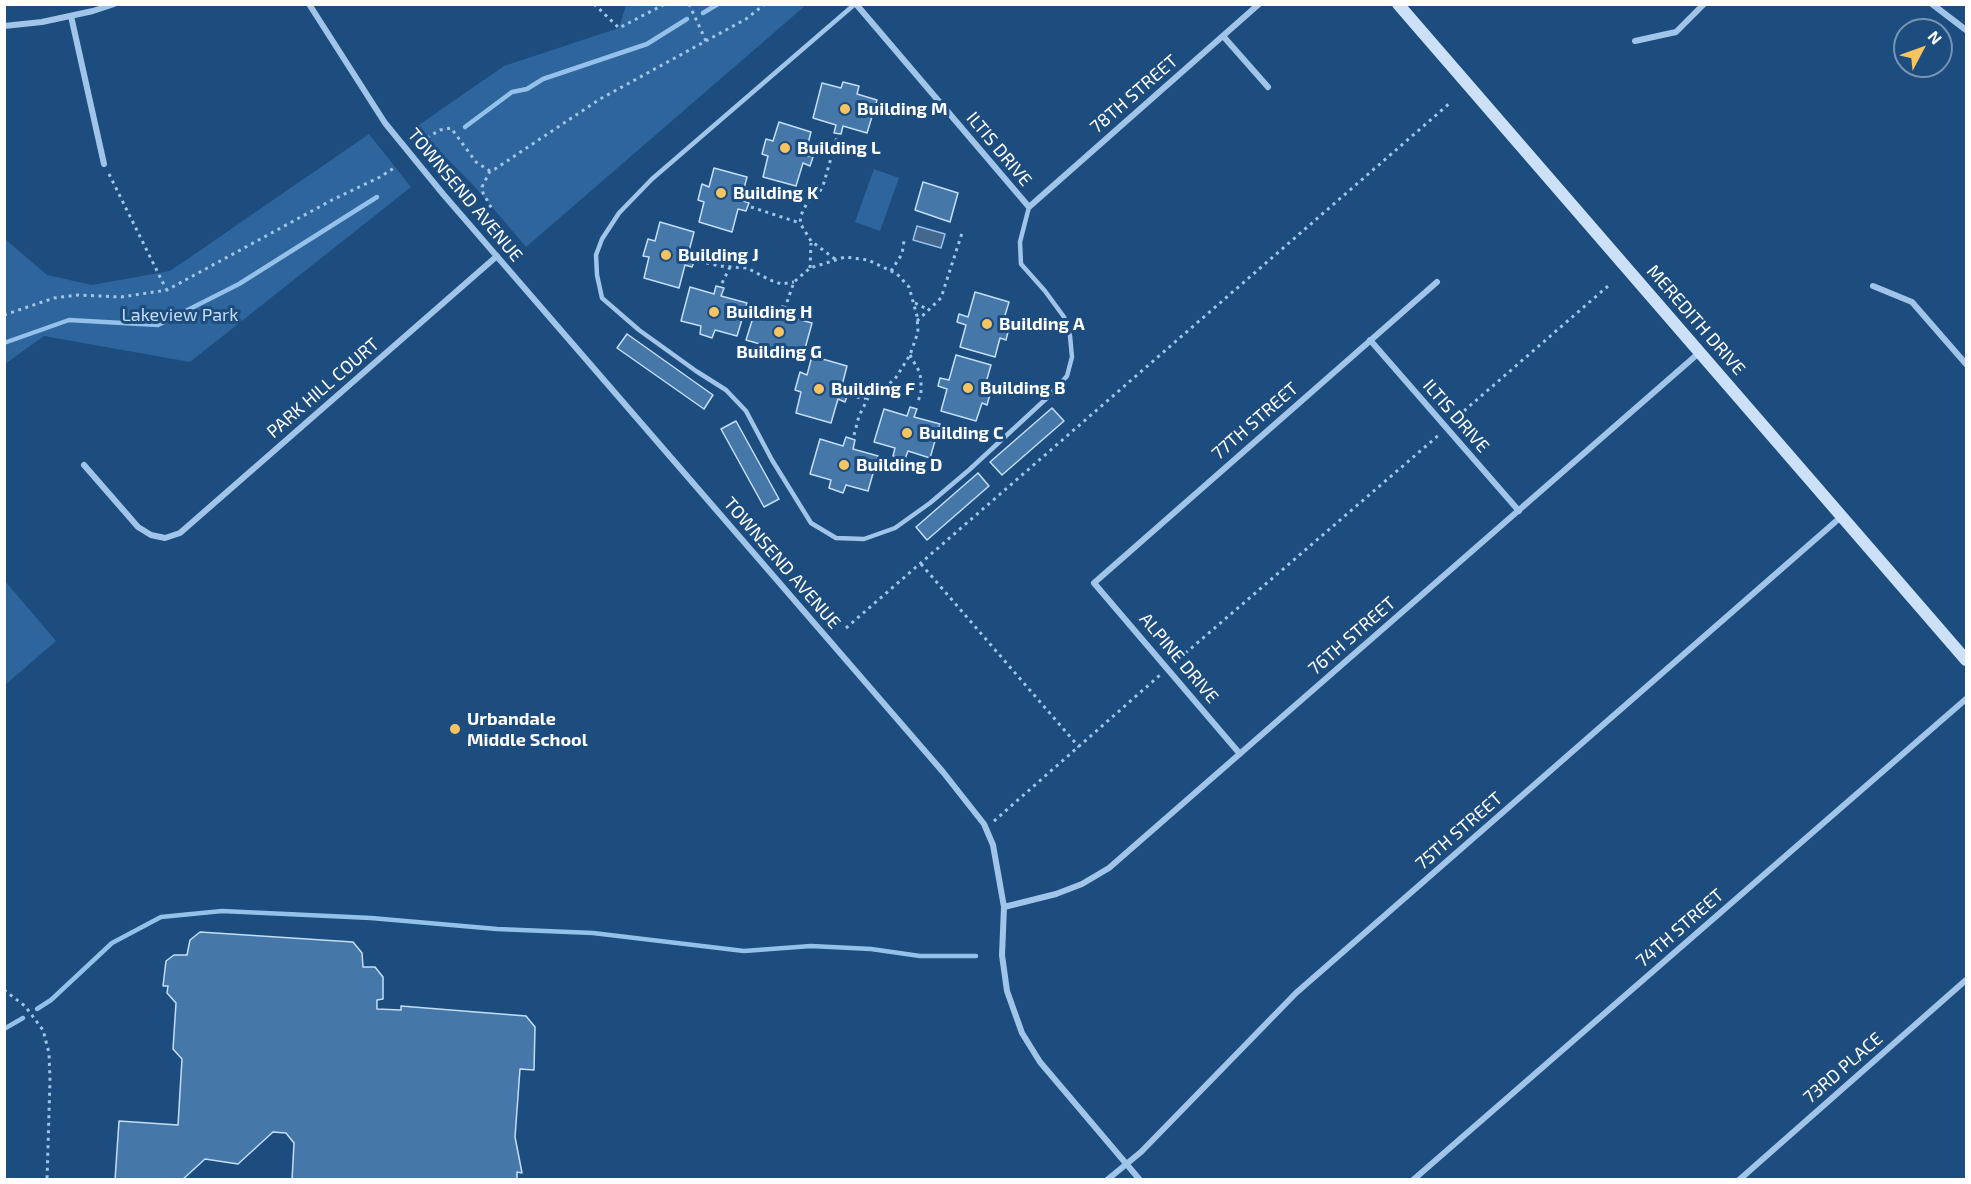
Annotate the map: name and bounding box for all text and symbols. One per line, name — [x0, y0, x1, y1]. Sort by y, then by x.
north arrow — [1893, 18, 1953, 78]
text: N — [1924, 27, 1946, 48]
street label: 78TH STREET — [1086, 50, 1182, 138]
place label: Building M — [857, 98, 947, 120]
marker: Building M — [838, 102, 852, 116]
street label: ILTIS DRIVE — [962, 107, 1036, 191]
street label: TOWNSEND AVENUE — [403, 124, 527, 266]
place label: Building L — [797, 137, 881, 159]
marker: Building L — [778, 141, 792, 155]
place label: Building K — [733, 182, 818, 204]
marker: Building K — [714, 186, 728, 200]
place label: Building J — [678, 244, 759, 266]
marker: Building J — [659, 248, 673, 262]
street label: MEREDITH DRIVE — [1642, 260, 1750, 380]
place label: Building H — [726, 301, 812, 323]
park label: Lakeview Park — [122, 304, 238, 326]
marker: Building H — [707, 305, 721, 319]
place label: Building A — [999, 313, 1085, 335]
marker: Building A — [980, 317, 994, 331]
marker: Building G — [772, 325, 786, 339]
street label: PARK HILL COURT — [262, 333, 384, 443]
place label: Building G — [736, 341, 822, 363]
street label: ILTIS DRIVE — [1418, 375, 1494, 457]
place label: Building B — [980, 377, 1065, 399]
place label: Building F — [831, 378, 915, 400]
street label: 77TH STREET — [1207, 378, 1303, 464]
marker: Building B — [961, 381, 975, 395]
marker: Building F — [812, 382, 826, 396]
place label: Building C — [919, 422, 1004, 444]
marker: Building C — [900, 426, 914, 440]
place label: Building D — [856, 454, 942, 476]
marker: Building D — [837, 458, 851, 472]
street label: TOWNSEND AVENUE — [719, 493, 845, 633]
street label: 76TH STREET — [1304, 592, 1400, 680]
street label: ALPINE DRIVE — [1135, 608, 1223, 708]
place label: Urbandale Middle School — [467, 708, 588, 750]
marker: Urbandale Middle School — [448, 722, 462, 736]
street label: 75TH STREET — [1411, 788, 1507, 874]
street label: 74TH STREET — [1632, 884, 1728, 972]
street label: 73RD PLACE — [1799, 1028, 1887, 1108]

